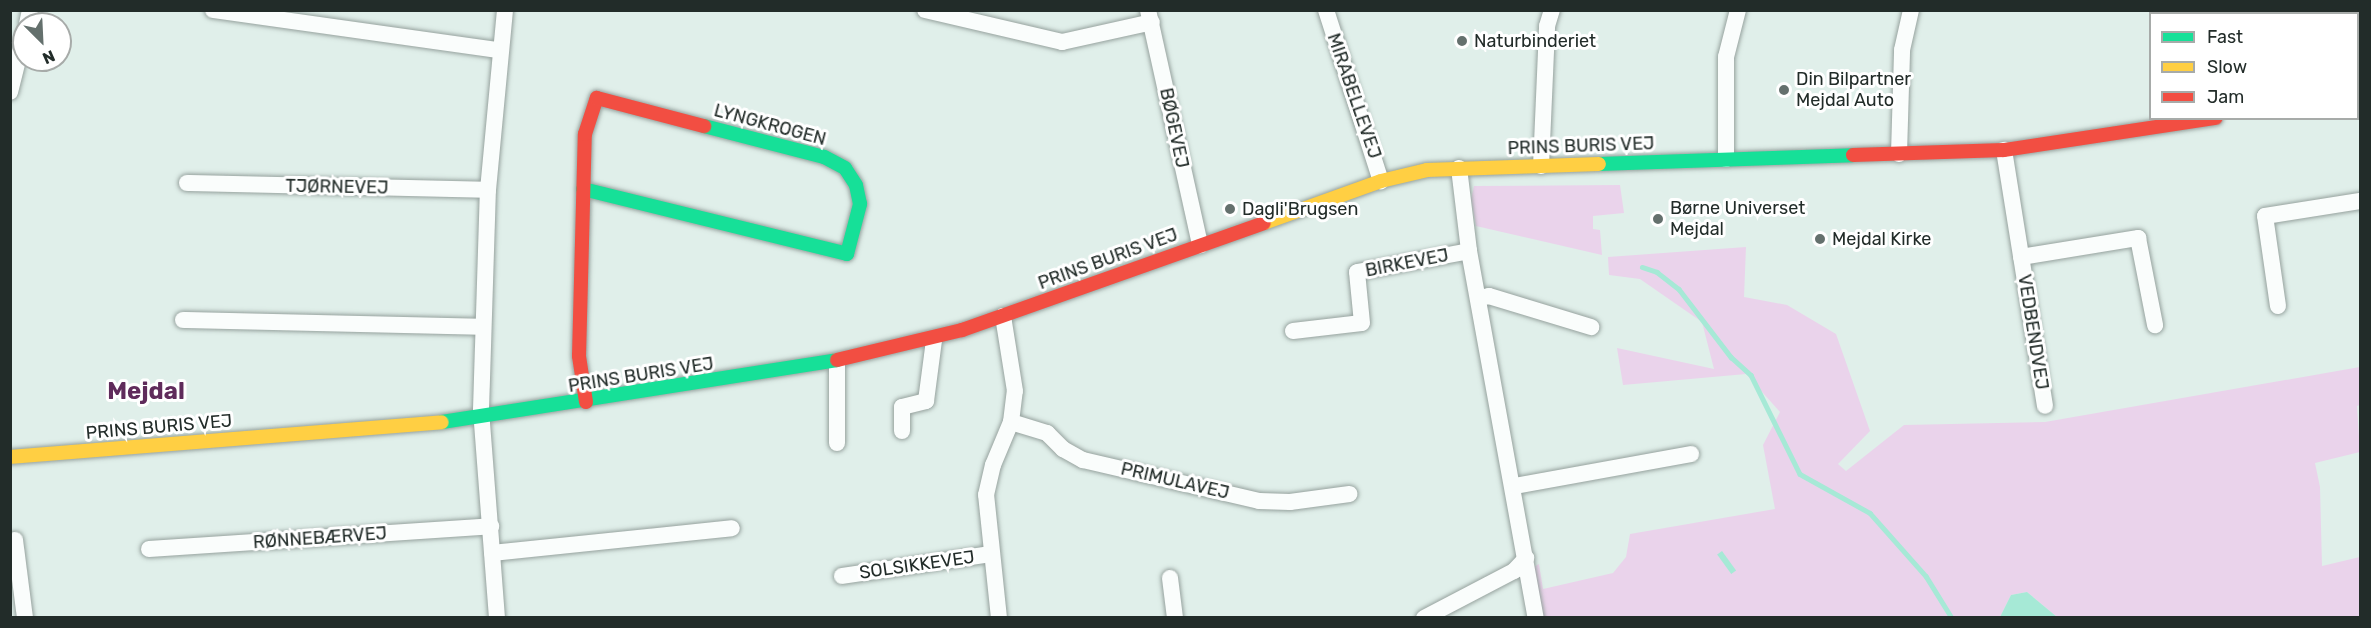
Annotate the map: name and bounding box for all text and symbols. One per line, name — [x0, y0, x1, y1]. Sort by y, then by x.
north arrow — [12, 12, 72, 72]
legend — [2149, 12, 2359, 120]
text: Fast — [2207, 26, 2243, 48]
street label: MIRABELLEVEJ — [1322, 30, 1386, 162]
place label: Naturbinderiet — [1474, 30, 1596, 52]
marker: Naturbinderiet — [1455, 34, 1469, 48]
text: N — [40, 46, 58, 68]
text: Slow — [2207, 56, 2247, 78]
place label: Din Bilpartner Mejdal Auto — [1796, 69, 1911, 112]
marker: Din Bilpartner Mejdal Auto — [1777, 83, 1791, 97]
street label: BØGEVEJ — [1155, 86, 1193, 170]
text: Jam — [2207, 86, 2244, 108]
street label: LYNGKROGEN — [712, 100, 828, 150]
street label: PRINS BURIS VEJ — [1507, 133, 1655, 159]
street label: TJØRNEVEJ — [285, 175, 389, 199]
place label: Dagli'Brugsen — [1242, 198, 1358, 220]
place label: Børne Universet Mejdal — [1670, 198, 1805, 240]
marker: Dagli'Brugsen — [1223, 202, 1237, 216]
marker: Børne Universet Mejdal — [1651, 212, 1665, 226]
street label: PRINS BURIS VEJ — [1035, 224, 1181, 294]
place label: Mejdal Kirke — [1832, 228, 1931, 250]
marker: Mejdal Kirke — [1813, 232, 1827, 246]
street label: BIRKEVEJ — [1364, 244, 1450, 282]
street label: VEDBENDVEJ — [2013, 273, 2053, 391]
street label: PRINS BURIS VEJ — [566, 353, 716, 397]
district label: Mejdal — [107, 378, 185, 406]
street label: PRINS BURIS VEJ — [85, 410, 233, 444]
street label: PRIMULAVEJ — [1119, 458, 1231, 504]
street label: RØNNEBÆRVEJ — [252, 523, 388, 553]
street label: SOLSIKKEVEJ — [858, 546, 976, 584]

